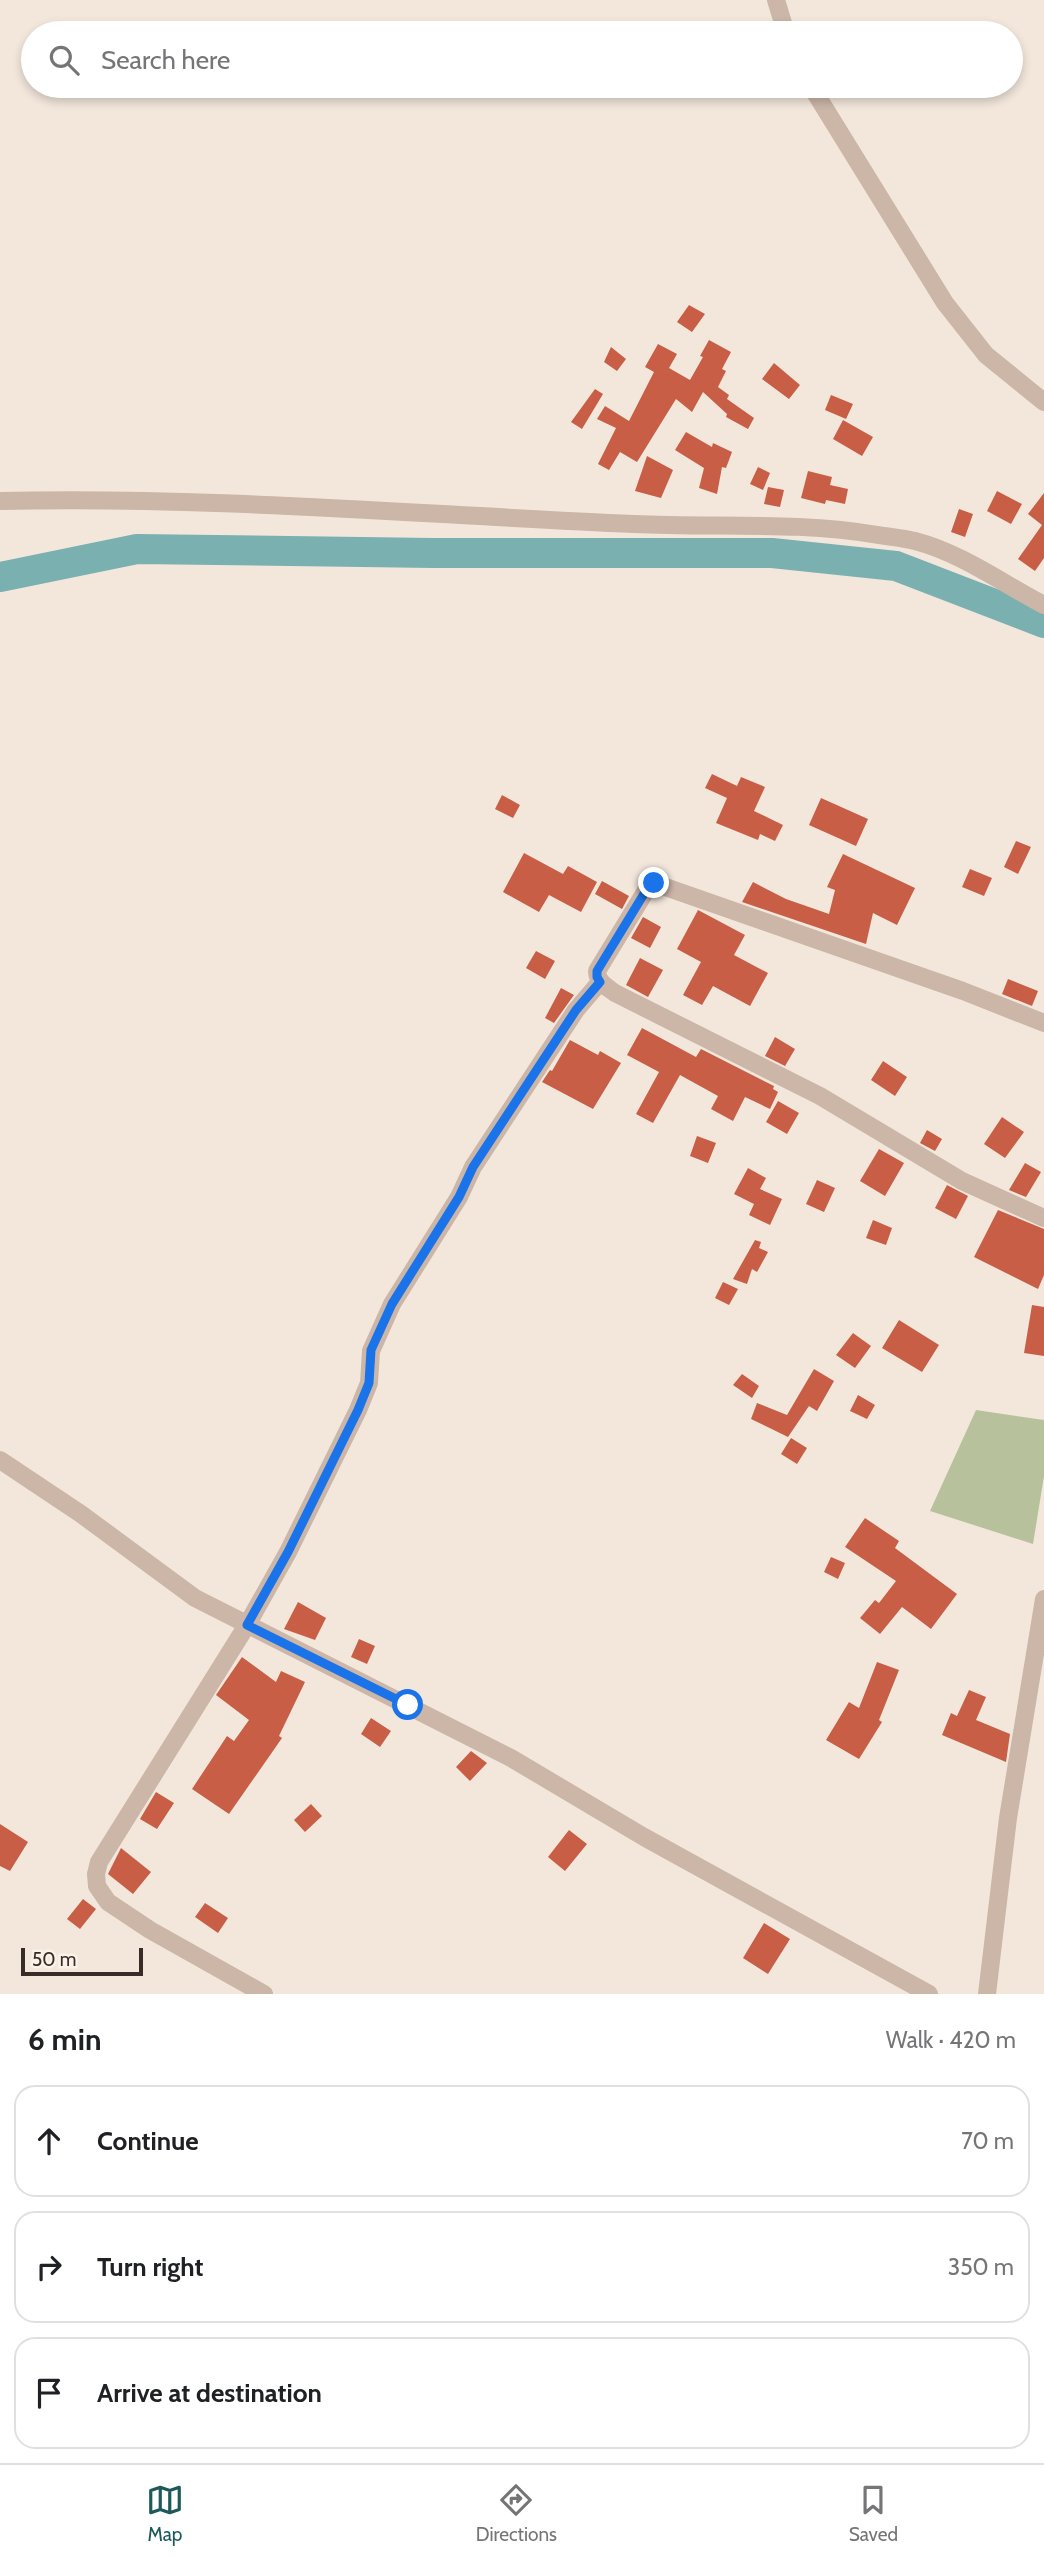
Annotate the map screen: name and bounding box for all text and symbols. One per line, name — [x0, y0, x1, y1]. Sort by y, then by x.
search box — [21, 21, 1023, 98]
icon: search — [45, 41, 83, 79]
text: Search here — [101, 44, 230, 76]
route end — [638, 867, 669, 898]
route start — [392, 1689, 423, 1720]
scale bar — [21, 1945, 144, 1977]
text: 50 m — [32, 1948, 76, 1971]
text: 6 min — [28, 2021, 101, 2058]
text: Walk · 420 m — [886, 2026, 1016, 2054]
icon: ahead — [30, 2122, 68, 2160]
text: Continue — [97, 2125, 199, 2157]
text: 70 m — [961, 2127, 1014, 2155]
icon: right — [30, 2248, 68, 2286]
text: Turn right — [97, 2251, 203, 2283]
text: 350 m — [948, 2253, 1014, 2281]
icon: arrive — [30, 2374, 68, 2412]
text: Arrive at destination — [97, 2377, 322, 2409]
tab: Map — [146, 2481, 184, 2546]
tab: Directions — [476, 2481, 557, 2546]
tab: Saved — [849, 2481, 898, 2546]

